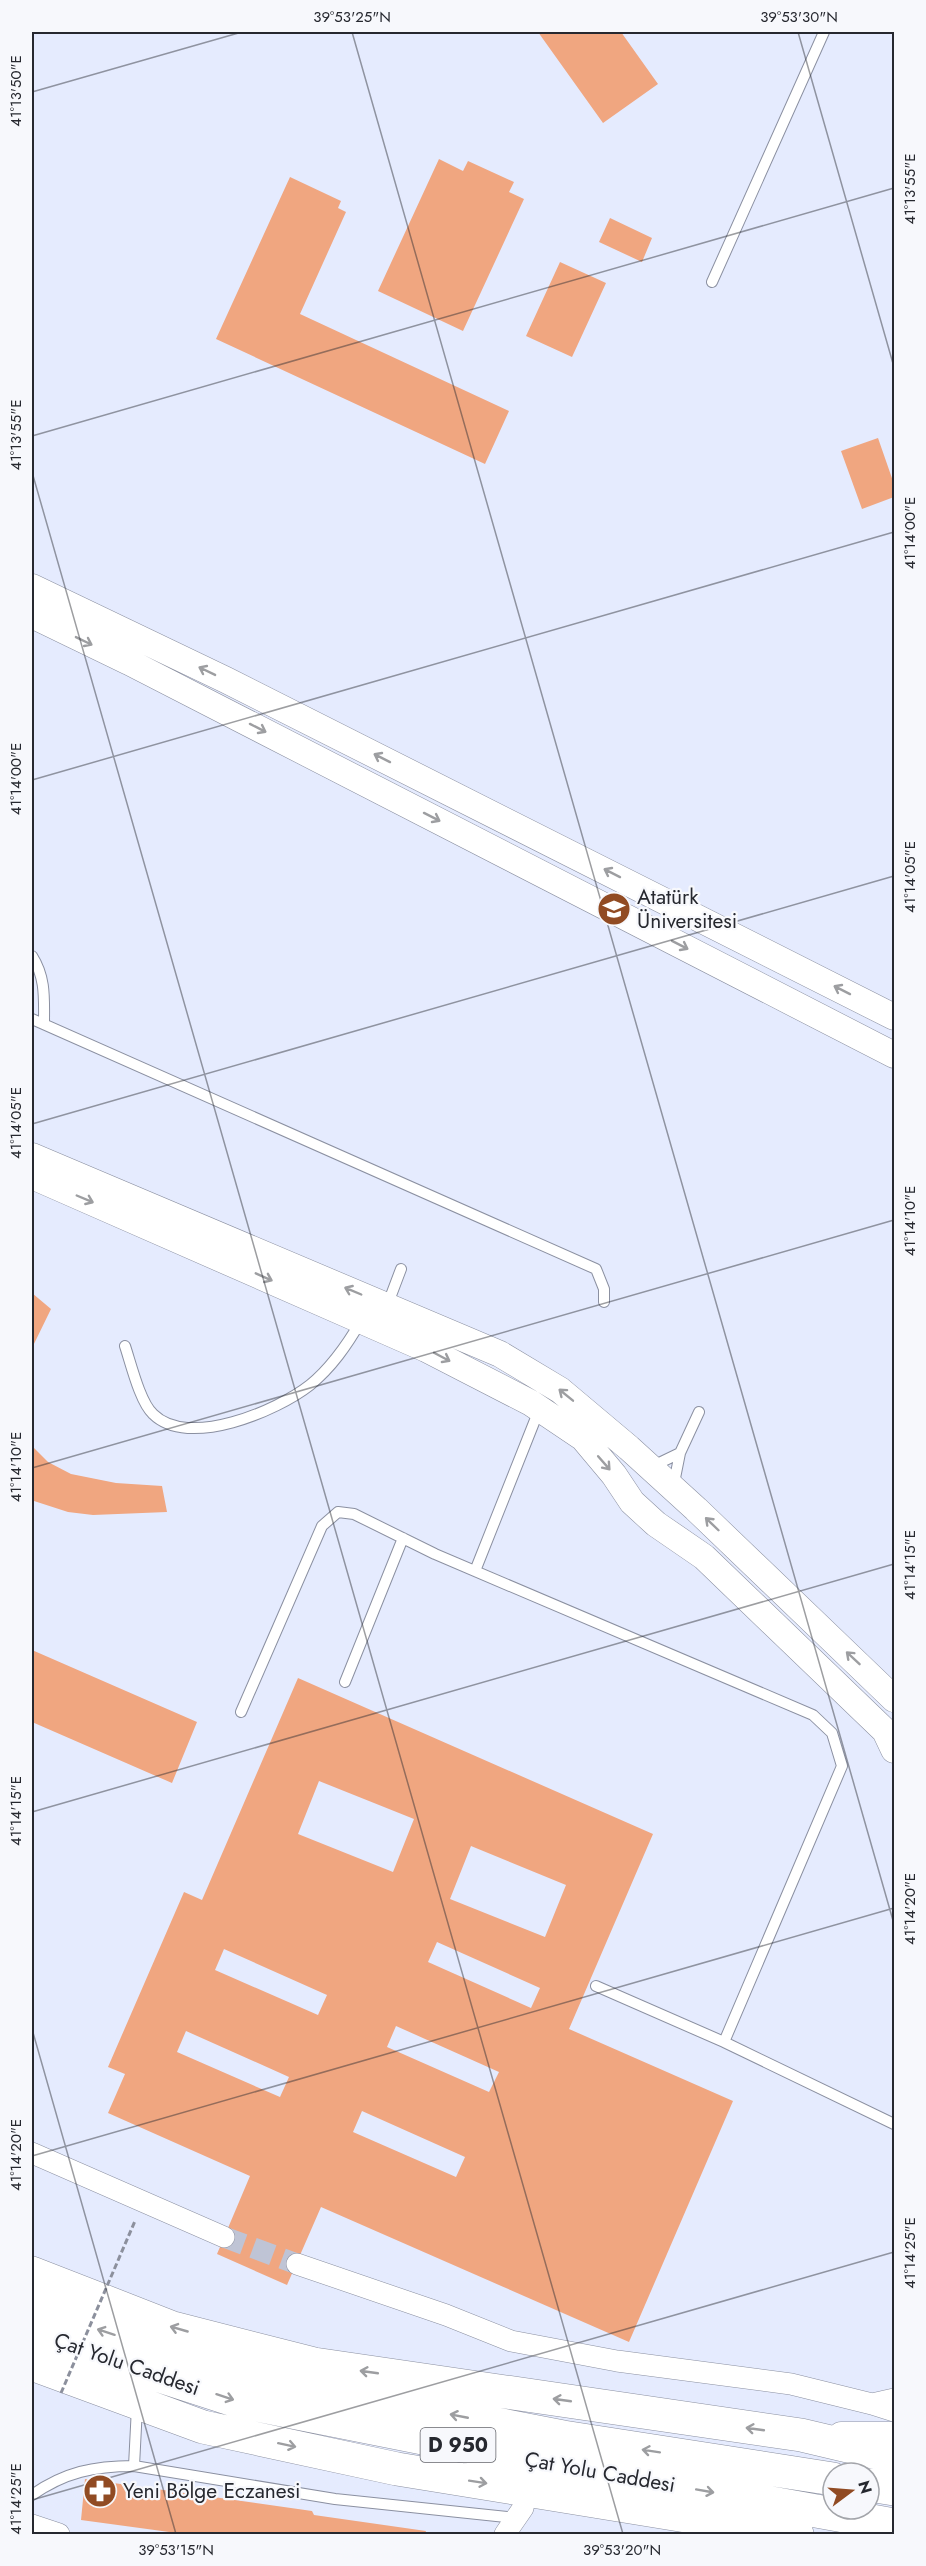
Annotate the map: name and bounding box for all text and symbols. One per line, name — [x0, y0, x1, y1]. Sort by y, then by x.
text: 39°53'25"N — [313, 6, 391, 28]
text: 39°53'30"N — [760, 6, 838, 28]
text: 41°13'50"E — [5, 55, 27, 127]
text: 41°13'55"E — [899, 153, 921, 225]
text: 41°13'55"E — [5, 399, 27, 471]
text: 41°14'00"E — [899, 497, 921, 569]
one-way arrow — [75, 635, 93, 647]
one-way arrow — [198, 665, 216, 677]
one-way arrow — [249, 723, 267, 735]
text: 41°14'00"E — [5, 743, 27, 815]
one-way arrow — [373, 752, 391, 763]
one-way arrow — [422, 812, 440, 824]
text: 41°14'05"E — [899, 841, 921, 913]
one-way arrow — [604, 867, 622, 879]
place label: Atatürk Üniversitesi — [637, 882, 737, 936]
school or university icon: Atatürk Üniversitesi — [596, 891, 632, 927]
one-way arrow — [671, 939, 688, 951]
one-way arrow — [834, 984, 852, 995]
text: 41°14'05"E — [5, 1087, 27, 1159]
text: 41°14'10"E — [899, 1186, 921, 1256]
one-way arrow — [76, 1194, 94, 1205]
one-way arrow — [254, 1272, 273, 1283]
one-way arrow — [344, 1285, 363, 1296]
one-way arrow — [432, 1352, 450, 1363]
one-way arrow — [558, 1388, 574, 1401]
text: 41°14'10"E — [5, 1432, 27, 1502]
one-way arrow — [597, 1455, 611, 1470]
one-way arrow — [704, 1516, 719, 1531]
text: 41°14'15"E — [899, 1530, 921, 1600]
one-way arrow — [846, 1651, 861, 1665]
text: 41°14'15"E — [5, 1776, 27, 1846]
text: 41°14'20"E — [899, 1873, 921, 1945]
text: 41°14'20"E — [5, 2119, 27, 2191]
text: 41°14'25"E — [899, 2217, 921, 2289]
one-way arrow — [170, 2323, 189, 2334]
street label: Çat Yolu Caddesi — [50, 2325, 204, 2403]
one-way arrow — [97, 2326, 116, 2337]
one-way arrow — [360, 2367, 380, 2378]
one-way arrow — [215, 2393, 234, 2404]
one-way arrow — [553, 2395, 572, 2406]
one-way arrow — [450, 2410, 469, 2421]
one-way arrow — [746, 2423, 765, 2434]
road number: D 950 — [420, 2428, 496, 2462]
one-way arrow — [276, 2440, 296, 2451]
street label: Çat Yolu Caddesi — [522, 2444, 678, 2500]
one-way arrow — [641, 2445, 661, 2456]
north arrow — [821, 2461, 881, 2521]
text: 41°14'25"E — [5, 2463, 27, 2535]
pharmacy icon: Yeni Bölge Eczanesi — [82, 2473, 118, 2509]
place label: Yeni Bölge Eczanesi — [123, 2476, 301, 2506]
one-way arrow — [468, 2477, 487, 2488]
text: N — [852, 2478, 878, 2496]
one-way arrow — [695, 2486, 715, 2497]
text: 39°53'15"N — [138, 2539, 214, 2561]
text: 39°53'20"N — [583, 2539, 661, 2561]

